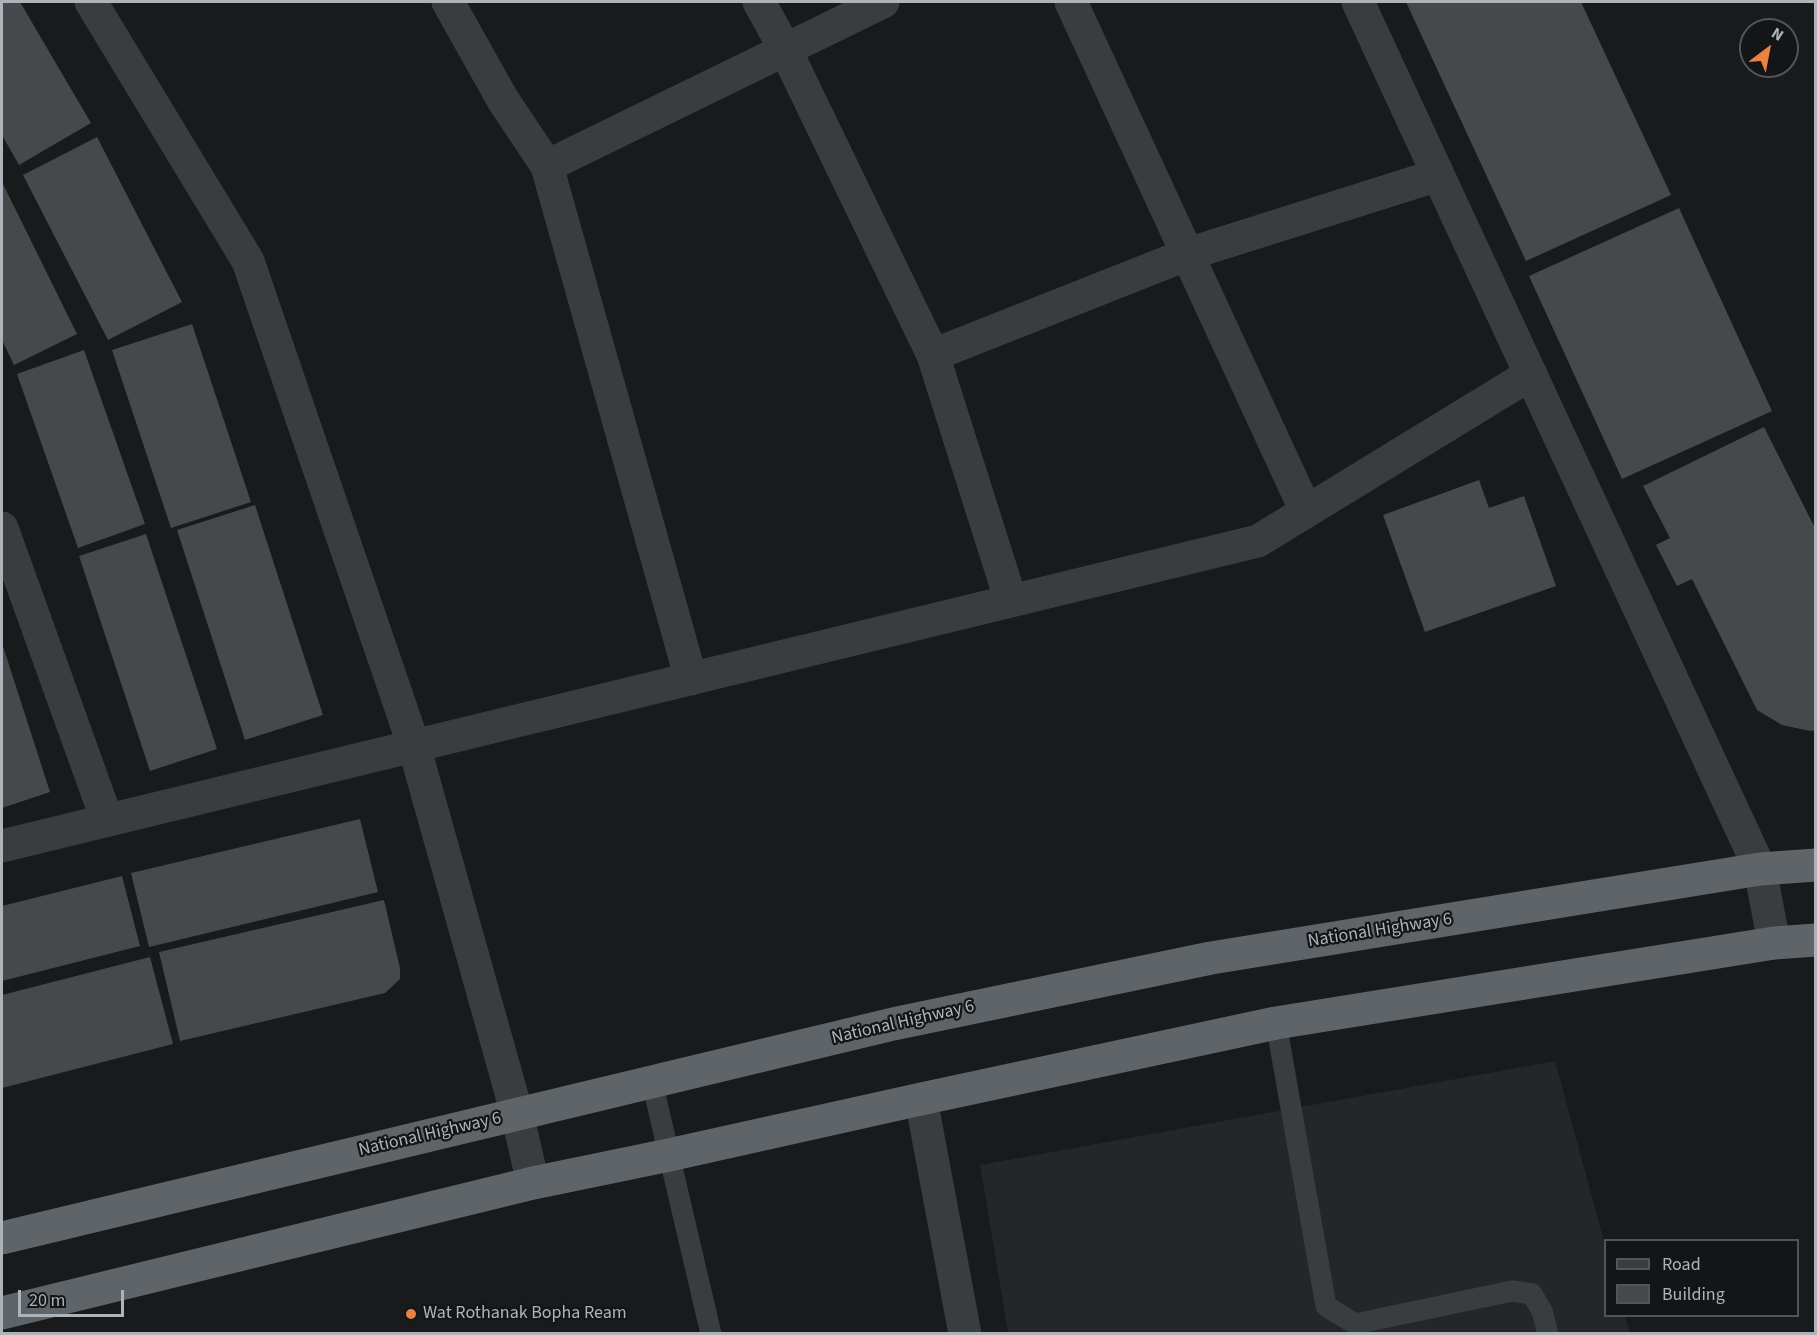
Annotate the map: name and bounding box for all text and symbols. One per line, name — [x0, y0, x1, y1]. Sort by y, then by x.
north arrow — [1739, 18, 1799, 78]
text: N — [1767, 22, 1788, 47]
street label: National Highway 6 — [1306, 909, 1454, 953]
street label: National Highway 6 — [830, 996, 976, 1050]
street label: National Highway 6 — [357, 1108, 503, 1162]
legend — [1604, 1239, 1799, 1317]
text: Road — [1662, 1252, 1701, 1277]
scale bar — [21, 1278, 128, 1316]
text: Building — [1662, 1282, 1725, 1307]
text: 20 m — [29, 1288, 65, 1313]
place label: Wat Rothanak Bopha Ream — [423, 1303, 627, 1325]
marker: Wat Rothanak Bopha Ream — [404, 1307, 418, 1321]

